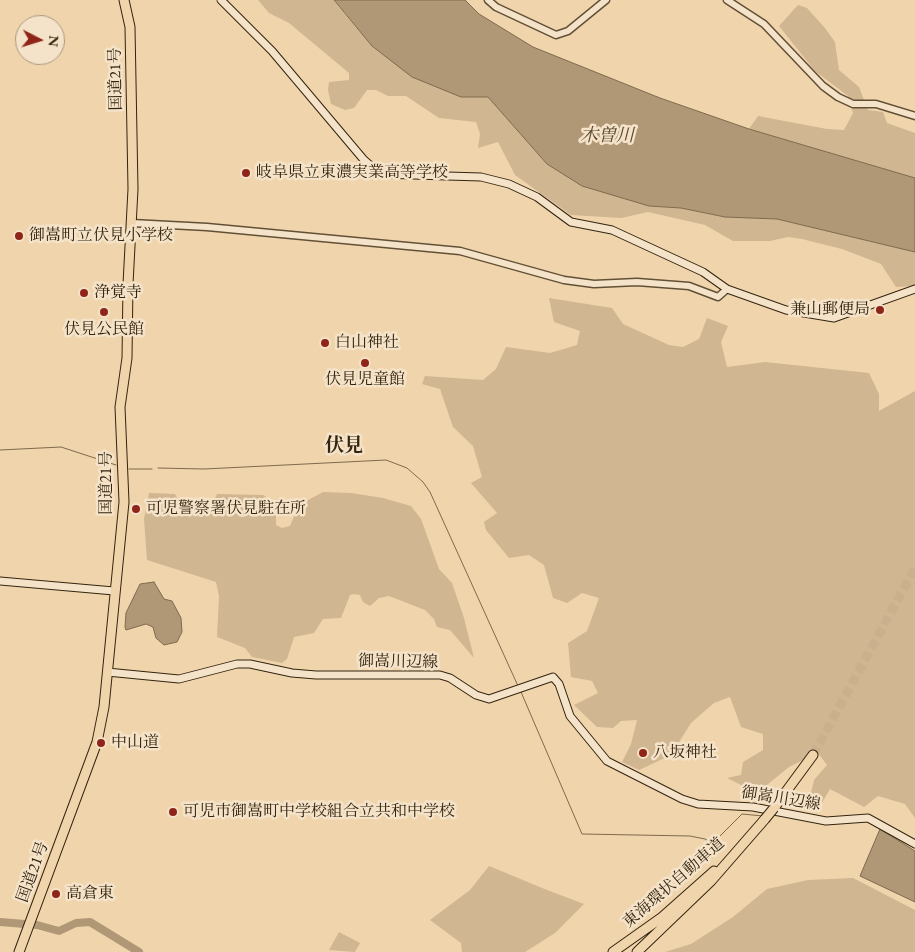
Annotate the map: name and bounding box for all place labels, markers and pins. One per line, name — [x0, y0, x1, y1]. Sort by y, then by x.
place label: 岐阜県立東濃実業高等学校 — [256, 163, 448, 183]
marker: 岐阜県立東濃実業高等学校 — [240, 167, 252, 179]
place label: 御嵩町立伏見小学校 — [29, 226, 173, 246]
marker: 御嵩町立伏見小学校 — [13, 230, 25, 242]
place label: 浄覚寺 — [94, 283, 142, 303]
marker: 浄覚寺 — [78, 287, 90, 299]
place label: 兼山郵便局 — [790, 300, 870, 320]
marker: 兼山郵便局 — [874, 304, 886, 316]
marker: 伏見公民館 — [98, 306, 110, 318]
place label: 伏見公民館 — [64, 320, 144, 340]
place label: 白山神社 — [335, 333, 399, 353]
marker: 白山神社 — [319, 337, 331, 349]
marker: 伏見児童館 — [359, 357, 371, 369]
place label: 伏見児童館 — [325, 370, 405, 390]
place label: 可児警察署伏見駐在所 — [146, 499, 306, 519]
marker: 可児警察署伏見駐在所 — [130, 503, 142, 515]
place label: 中山道 — [111, 733, 159, 753]
marker: 中山道 — [95, 737, 107, 749]
place label: 八坂神社 — [653, 743, 717, 763]
marker: 八坂神社 — [637, 747, 649, 759]
place label: 可児市御嵩町中学校組合立共和中学校 — [183, 802, 455, 822]
marker: 可児市御嵩町中学校組合立共和中学校 — [167, 806, 179, 818]
place label: 高倉東 — [66, 884, 114, 904]
marker: 高倉東 — [50, 888, 62, 900]

